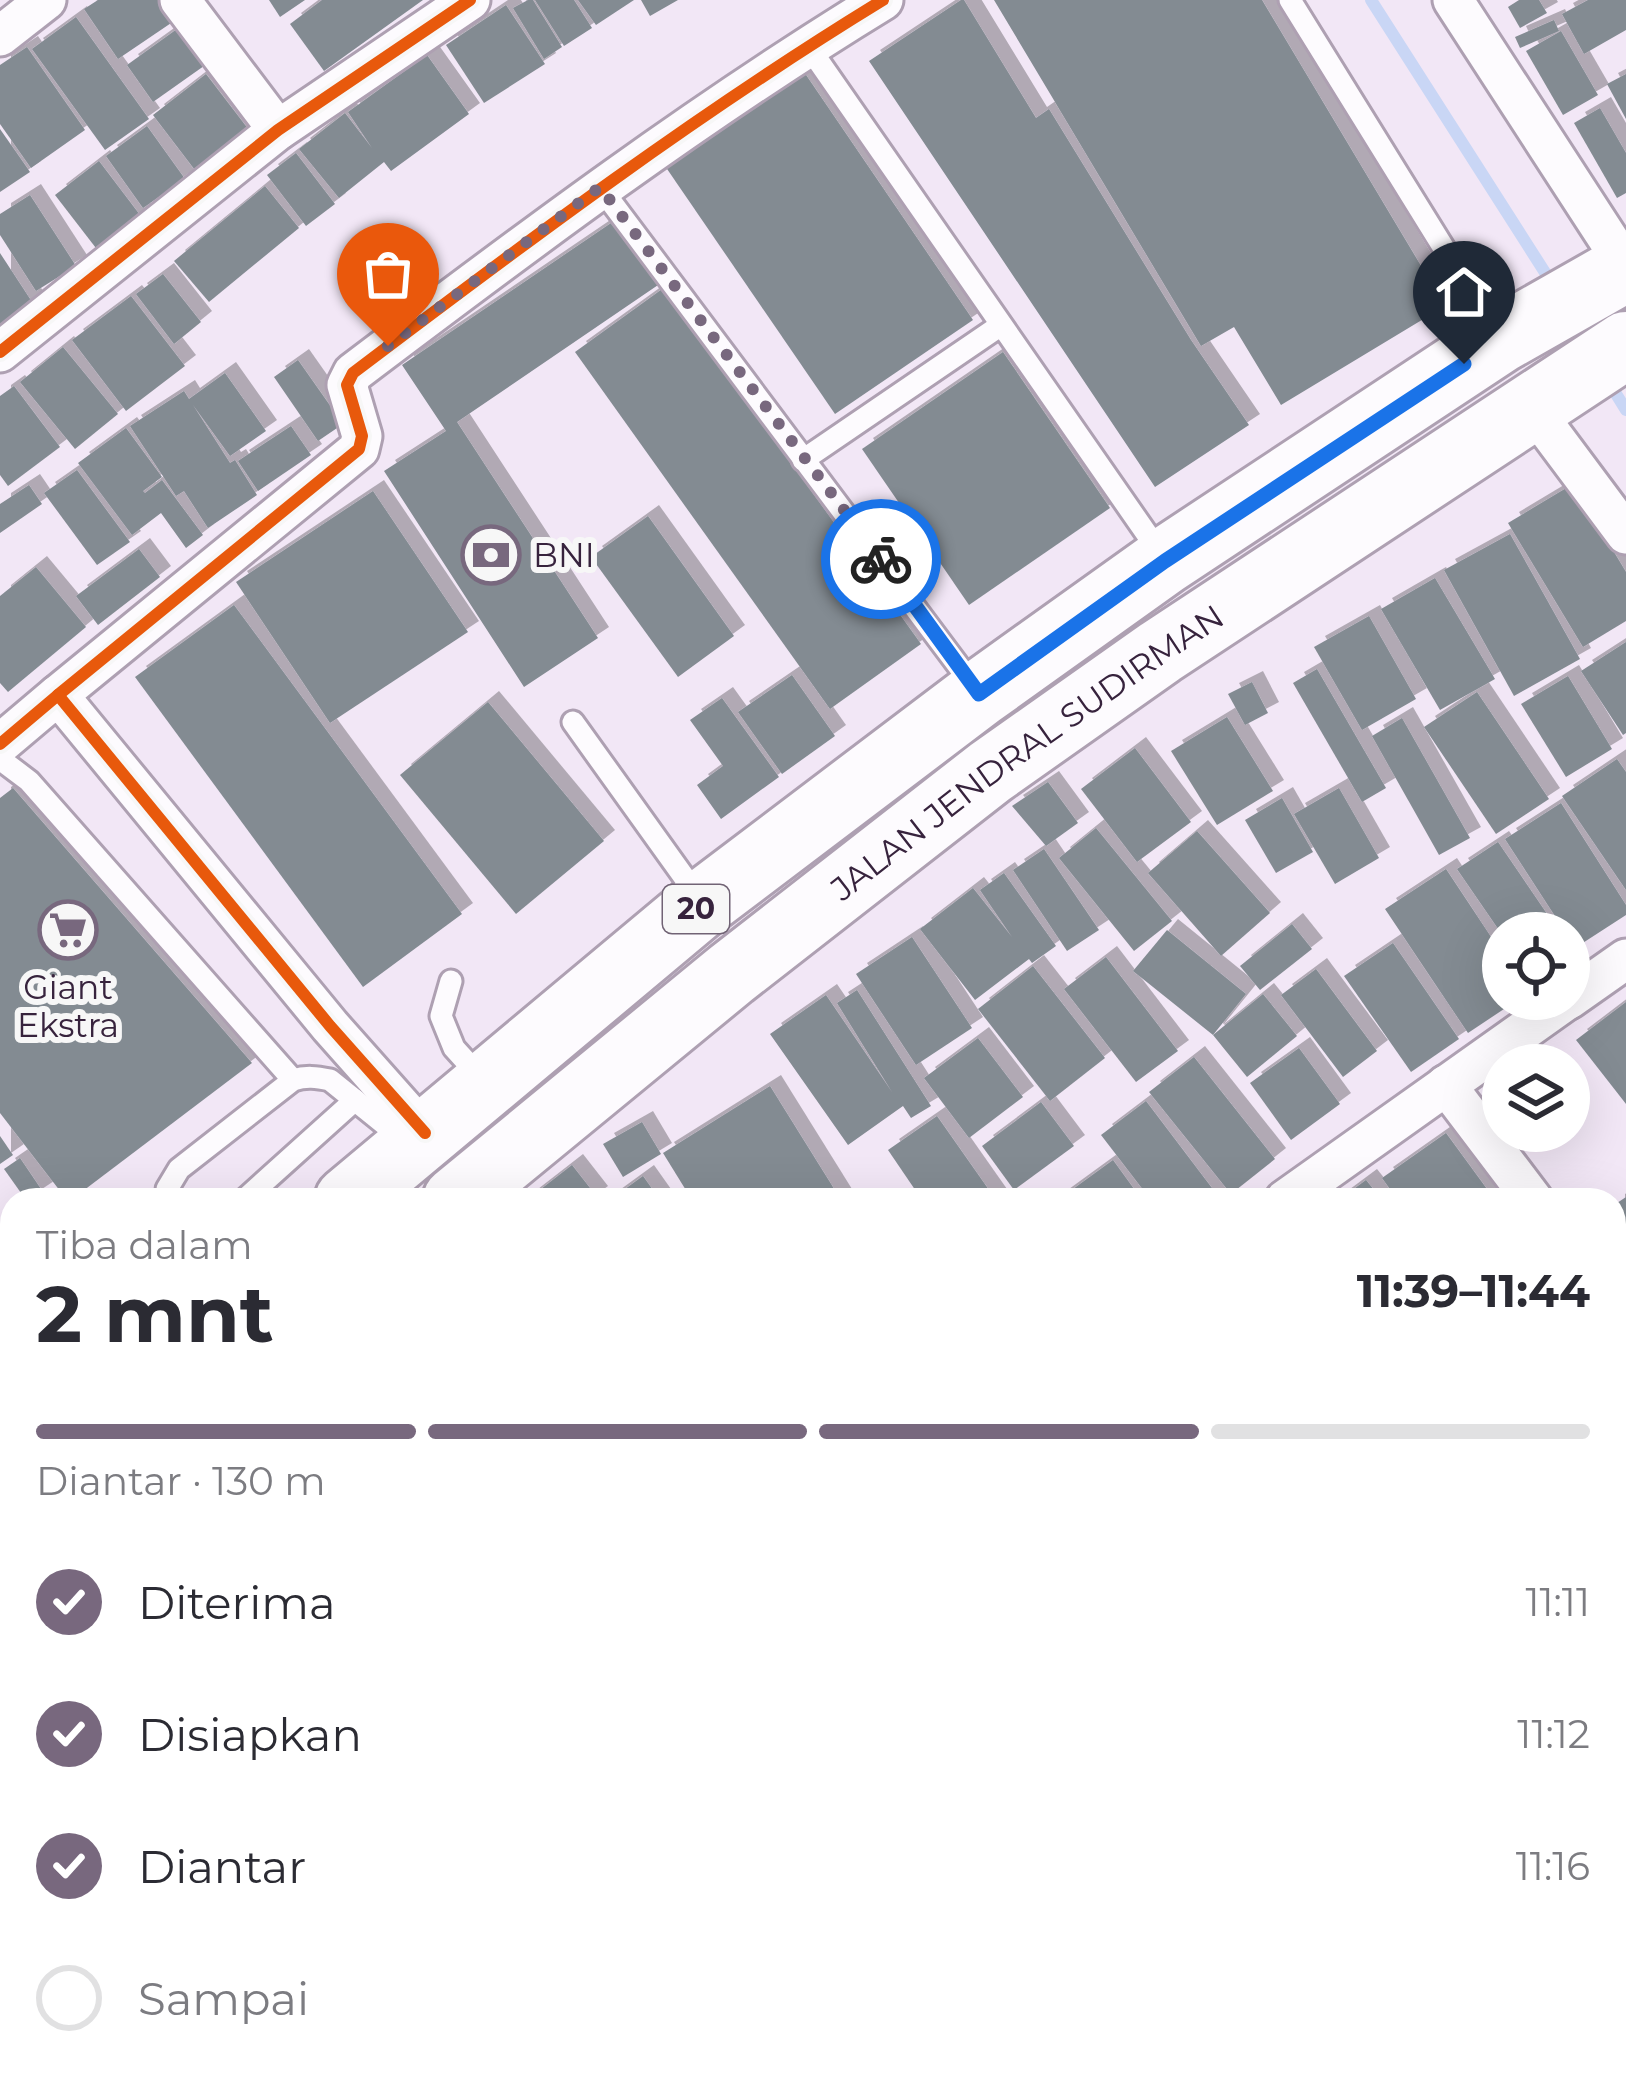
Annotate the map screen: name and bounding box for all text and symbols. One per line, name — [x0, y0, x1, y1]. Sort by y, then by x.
pin — [337, 223, 439, 346]
icon: bag — [355, 241, 421, 307]
pin — [1413, 241, 1515, 364]
icon: home — [1431, 259, 1497, 325]
courier — [821, 499, 941, 619]
bank icon: BNI — [460, 524, 522, 586]
icon: bike — [848, 526, 914, 592]
place label: BNI — [533, 535, 595, 575]
street label: JALAN JENDRAL SUDIRMAN — [822, 596, 1231, 909]
road number: 20 — [663, 885, 729, 933]
supermarket icon: Giant Ekstra — [37, 899, 99, 961]
map controls — [1482, 912, 1590, 1152]
button: locate — [1482, 912, 1590, 1020]
place label: Giant Ekstra — [17, 967, 119, 1045]
button: layers — [1482, 1044, 1590, 1152]
text: Tiba dalam — [36, 1221, 253, 1269]
text: 11:39–11:44 — [1357, 1263, 1590, 1318]
text: 2 mnt — [36, 1266, 274, 1362]
text: Diantar · 130 m — [36, 1457, 326, 1505]
icon: check — [36, 1569, 102, 1635]
text: Diterima — [138, 1575, 336, 1630]
text: 11:11 — [1525, 1578, 1590, 1626]
icon: check — [36, 1701, 102, 1767]
text: Disiapkan — [138, 1707, 362, 1762]
text: 11:12 — [1517, 1710, 1590, 1758]
icon: check — [36, 1833, 102, 1899]
text: Diantar — [138, 1839, 306, 1894]
text: 11:16 — [1516, 1842, 1590, 1890]
text: Sampai — [138, 1971, 309, 2026]

